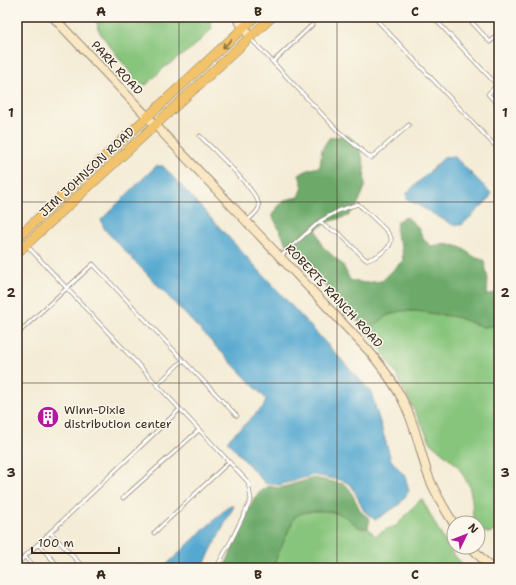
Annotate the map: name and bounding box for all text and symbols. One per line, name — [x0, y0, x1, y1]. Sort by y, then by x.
text: A — [96, 3, 106, 20]
text: B — [254, 3, 262, 20]
text: C — [411, 3, 419, 20]
street label: PARK ROAD — [88, 37, 146, 99]
one-way arrow — [222, 39, 232, 48]
text: 1 — [8, 104, 14, 121]
text: 1 — [502, 104, 508, 121]
street label: JIM JOHNSON ROAD — [36, 124, 138, 220]
street label: ROBERTS RANCH ROAD — [282, 241, 386, 351]
text: 2 — [6, 284, 16, 301]
text: 2 — [500, 284, 510, 301]
place label: Winn-Dixie distribution center — [64, 402, 172, 432]
building icon: Winn-Dixie distribution center — [35, 404, 61, 430]
text: 3 — [6, 464, 16, 481]
text: 3 — [500, 464, 510, 481]
north arrow — [446, 515, 486, 555]
text: N — [464, 520, 482, 537]
scale bar — [32, 529, 119, 555]
text: 100 m — [38, 535, 74, 551]
text: A — [96, 566, 106, 583]
text: B — [254, 566, 262, 583]
text: C — [411, 566, 419, 583]

